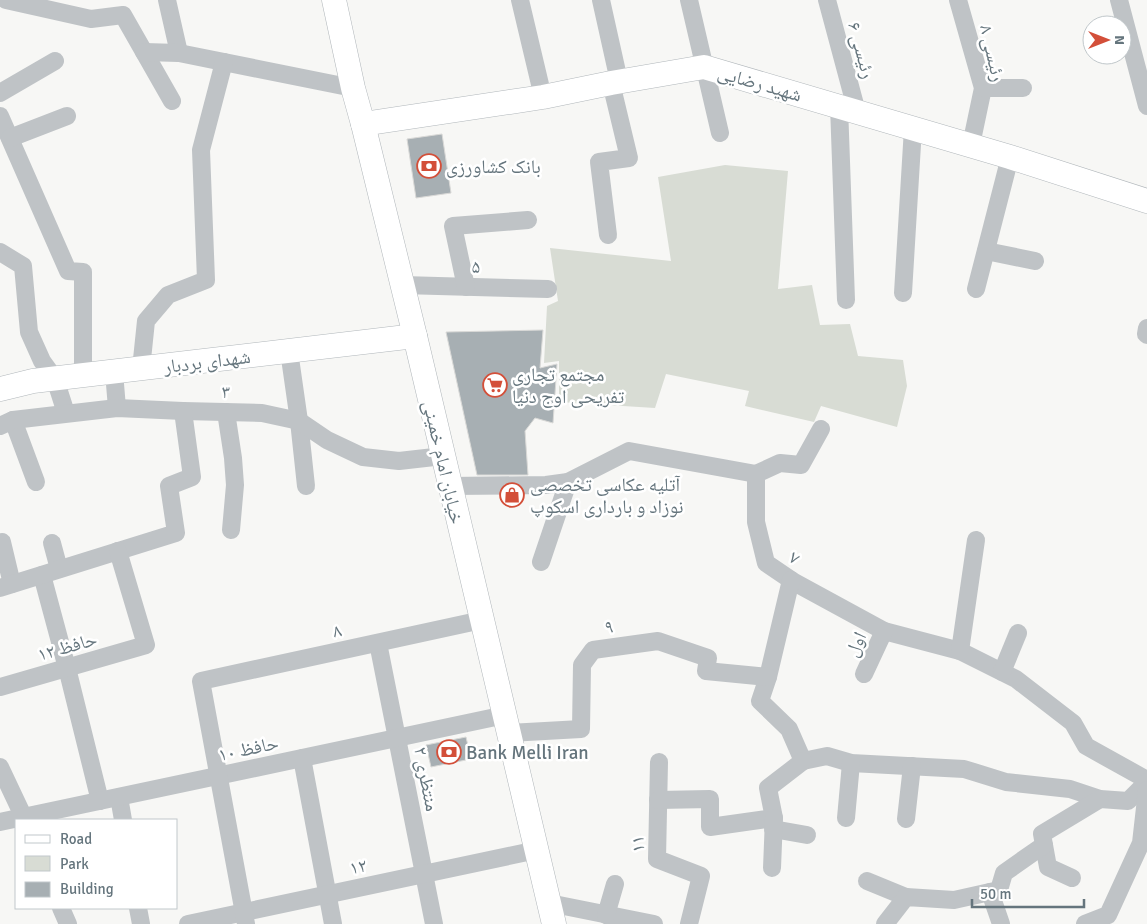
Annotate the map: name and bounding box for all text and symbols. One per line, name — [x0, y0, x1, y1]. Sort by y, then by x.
north arrow — [1082, 15, 1132, 65]
street label: رئیسی ۶ — [842, 19, 880, 81]
street label: رئیسی ۸ — [974, 22, 1010, 84]
text: N — [1111, 35, 1128, 45]
street label: شهید رضایی — [715, 61, 805, 107]
bank icon: بانک کشاورزی — [416, 153, 442, 179]
place label: بانک کشاورزی — [446, 155, 541, 179]
street label: ۵ — [471, 255, 481, 279]
street label: شهدای بردبار — [161, 345, 252, 379]
place label: مجتمع تجاری تفریحی اوج دنیا — [512, 363, 625, 409]
supermarket icon: مجتمع تجاری تفریحی اوج دنیا — [482, 372, 508, 398]
street label: ۳ — [222, 380, 230, 404]
street label: خیابان امام خمینی — [416, 398, 469, 526]
place label: آتلیه عکاسی تخصصی نوزاد و بارداری اسکوپ — [530, 473, 683, 519]
shop icon: آتلیه عکاسی تخصصی نوزاد و بارداری اسکوپ — [499, 482, 525, 508]
street label: ۷ — [784, 545, 805, 570]
street label: ۹ — [603, 615, 615, 639]
street label: ۸ — [331, 618, 344, 644]
street label: حافظ ۱۲ — [35, 627, 100, 667]
street label: اول — [840, 628, 872, 661]
street label: حافظ ۱۰ — [216, 731, 280, 767]
bank icon: Bank Melli Iran — [436, 739, 462, 765]
place label: Bank Melli Iran — [466, 741, 589, 765]
street label: منتظری ۲ — [408, 745, 444, 813]
legend — [15, 819, 178, 909]
text: Road — [60, 830, 92, 848]
street label: ۱۱ — [626, 835, 650, 853]
street label: ۱۲ — [347, 853, 369, 880]
text: Park — [60, 855, 89, 873]
scale bar — [972, 876, 1084, 908]
text: Building — [60, 880, 114, 898]
text: 50 m — [980, 885, 1011, 903]

